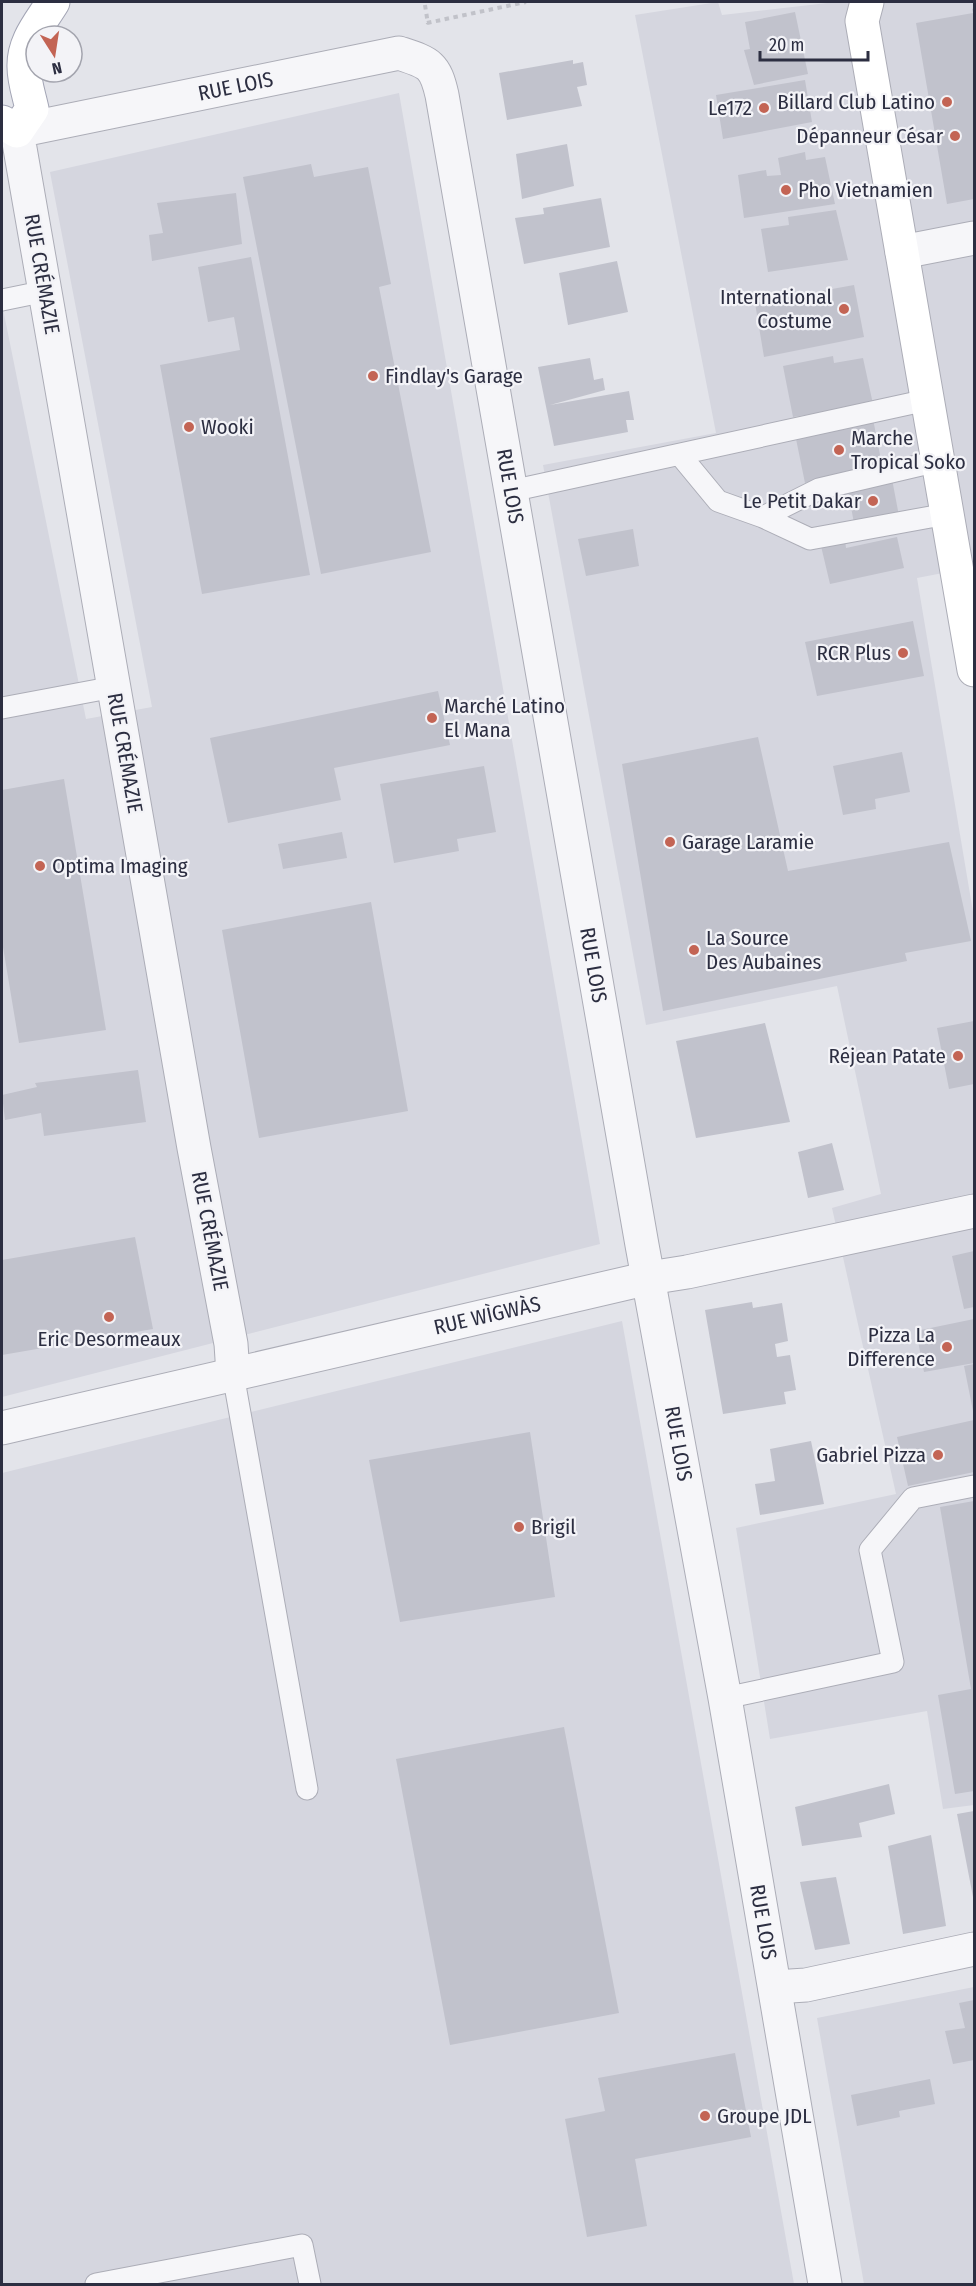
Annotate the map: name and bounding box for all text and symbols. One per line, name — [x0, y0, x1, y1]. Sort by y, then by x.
north arrow — [24, 24, 84, 84]
scale bar — [760, 24, 868, 62]
text: 20 m — [769, 34, 804, 56]
text: N — [50, 58, 64, 78]
street label: RUE LOIS — [196, 66, 275, 107]
place label: Billard Club Latino — [777, 89, 935, 115]
place label: Le172 — [708, 95, 752, 121]
marker: Billard Club Latino — [940, 95, 954, 109]
marker: Le172 — [757, 101, 771, 115]
place label: Dépanneur César — [796, 123, 944, 149]
marker: Dépanneur César — [948, 129, 962, 143]
place label: Pho Vietnamien — [798, 177, 933, 203]
marker: Pho Vietnamien — [779, 183, 793, 197]
street label: RUE CRÉMAZIE — [19, 212, 65, 336]
place label: International Costume — [720, 284, 832, 334]
marker: International Costume — [837, 302, 851, 316]
place label: Findlay's Garage — [385, 363, 523, 389]
marker: Findlay's Garage — [366, 369, 380, 383]
place label: Wooki — [201, 414, 254, 440]
marker: Wooki — [182, 420, 196, 434]
place label: Marche Tropical Soko — [851, 425, 966, 475]
marker: Marche Tropical Soko — [832, 443, 846, 457]
street label: RUE LOIS — [491, 447, 529, 526]
place label: Le Petit Dakar — [743, 488, 862, 514]
marker: Le Petit Dakar — [866, 494, 880, 508]
place label: RCR Plus — [816, 640, 891, 666]
marker: RCR Plus — [896, 646, 910, 660]
street label: RUE CRÉMAZIE — [102, 691, 148, 815]
place label: Marché Latino El Mana — [444, 693, 565, 743]
marker: Marché Latino El Mana — [425, 711, 439, 725]
place label: Garage Laramie — [682, 829, 814, 855]
marker: Garage Laramie — [663, 835, 677, 849]
place label: Optima Imaging — [52, 853, 188, 879]
marker: Optima Imaging — [33, 859, 47, 873]
street label: RUE LOIS — [574, 925, 613, 1005]
place label: La Source Des Aubaines — [706, 925, 822, 975]
marker: La Source Des Aubaines — [687, 943, 701, 957]
place label: Réjean Patate — [829, 1043, 946, 1069]
marker: Réjean Patate — [951, 1049, 965, 1063]
street label: RUE CRÉMAZIE — [186, 1169, 234, 1293]
street label: RUE WÌGWÀS — [431, 1291, 543, 1340]
marker: Eric Desormeaux — [102, 1310, 116, 1324]
place label: Pizza La Difference — [847, 1322, 935, 1372]
place label: Eric Desormeaux — [38, 1326, 181, 1352]
marker: Pizza La Difference — [940, 1340, 954, 1354]
street label: RUE LOIS — [659, 1404, 698, 1483]
place label: Gabriel Pizza — [816, 1442, 926, 1468]
marker: Gabriel Pizza — [931, 1448, 945, 1462]
place label: Brigil — [531, 1514, 576, 1540]
marker: Brigil — [512, 1520, 526, 1534]
street label: RUE LOIS — [744, 1882, 782, 1962]
place label: Groupe JDL — [717, 2103, 812, 2129]
marker: Groupe JDL — [698, 2109, 712, 2123]

